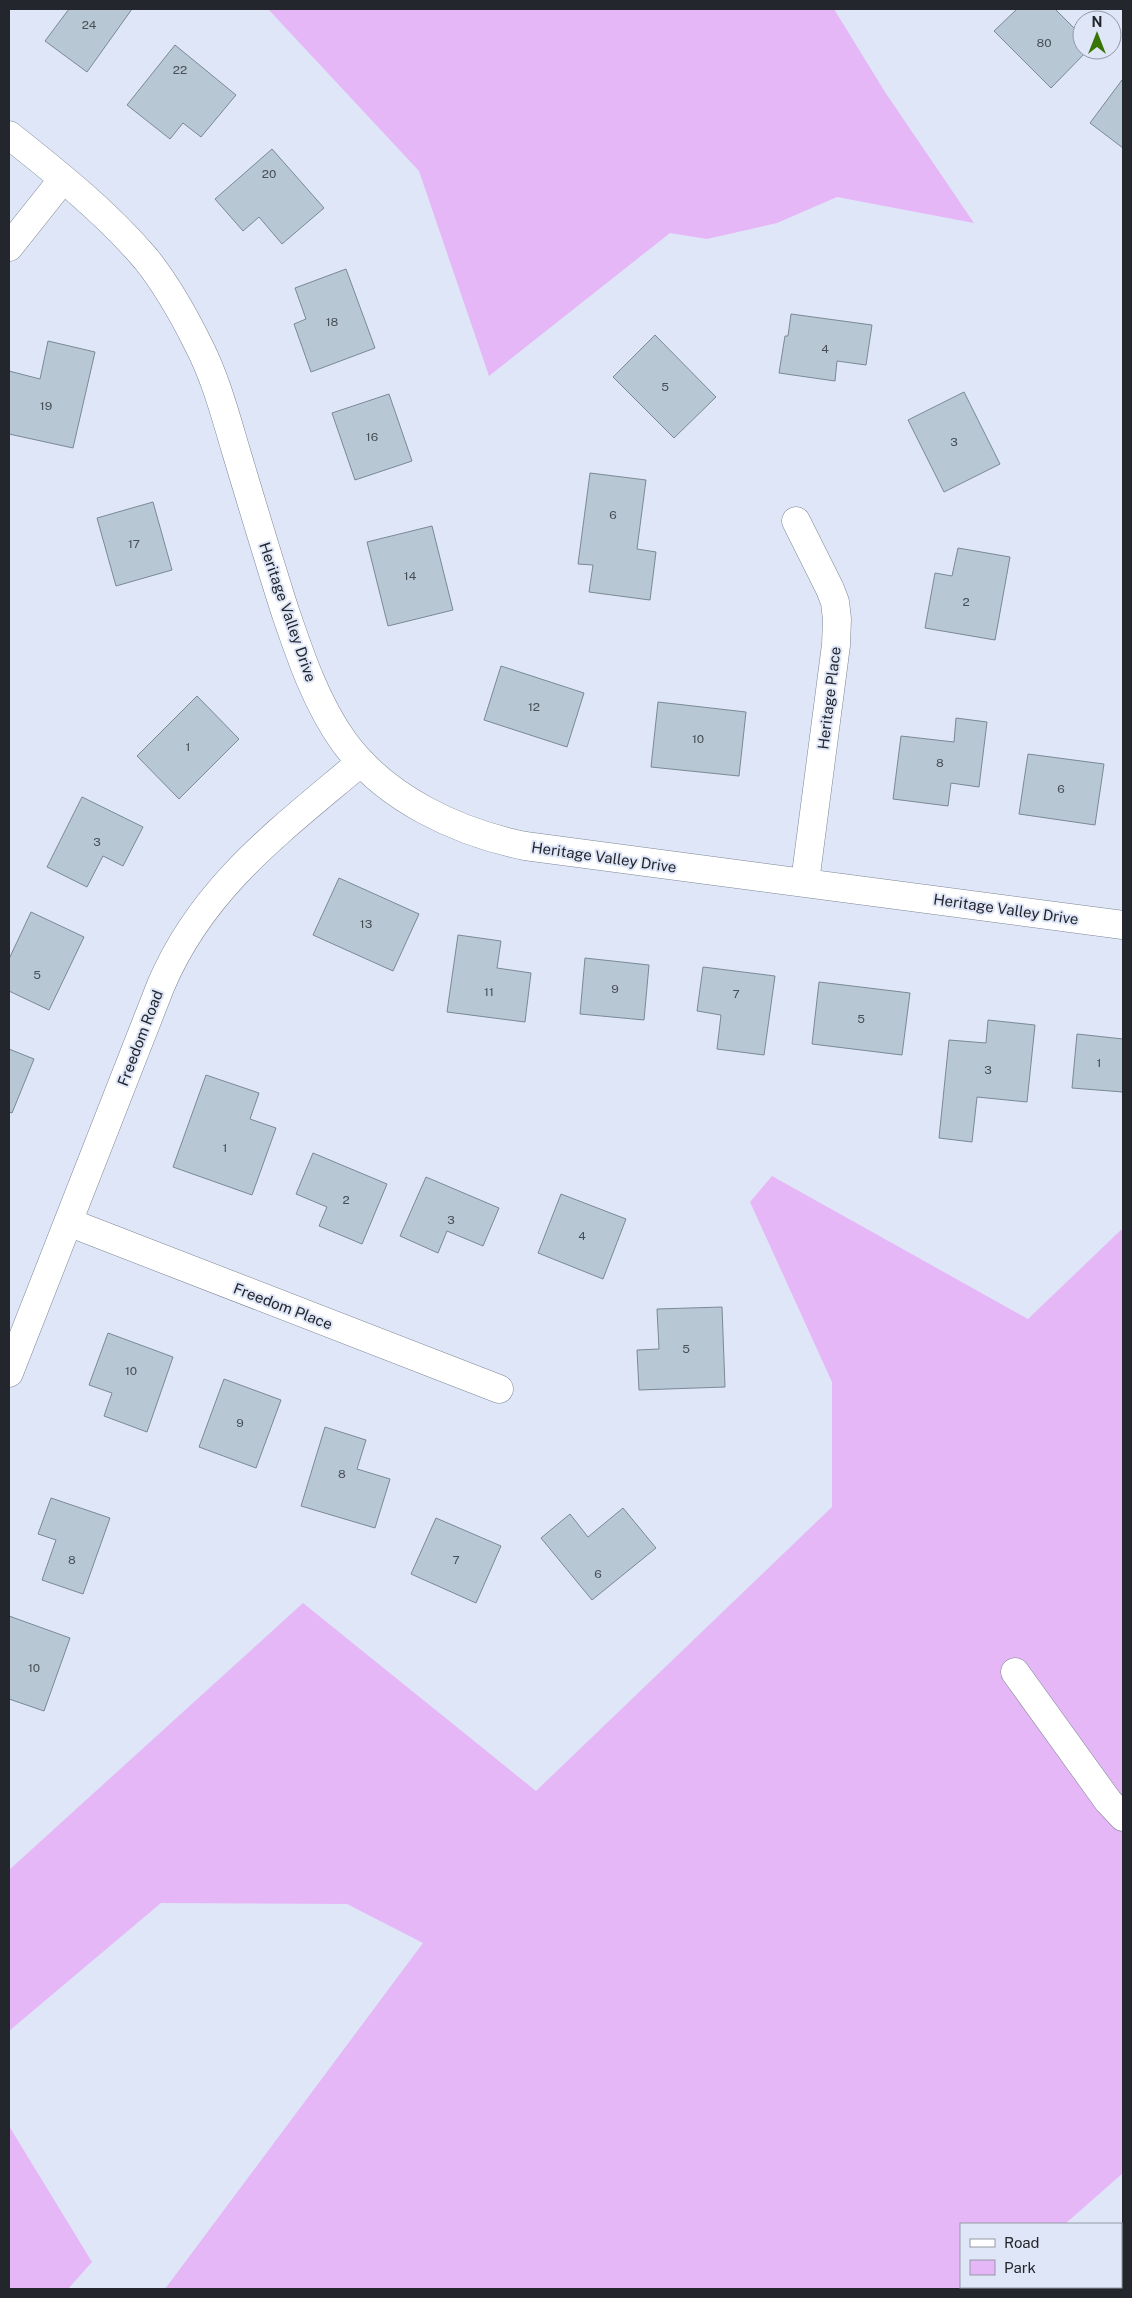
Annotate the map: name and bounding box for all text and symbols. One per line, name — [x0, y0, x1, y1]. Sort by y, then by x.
north arrow — [1072, 10, 1122, 60]
text: N — [1092, 14, 1102, 30]
house number: 24 — [82, 18, 97, 32]
house number: 80 — [1036, 36, 1052, 50]
house number: 22 — [173, 63, 187, 77]
house number: 20 — [262, 167, 276, 181]
house number: 18 — [326, 315, 339, 329]
house number: 4 — [821, 342, 829, 356]
house number: 5 — [661, 380, 669, 394]
house number: 19 — [40, 399, 52, 413]
house number: 16 — [366, 430, 378, 444]
house number: 3 — [950, 435, 958, 449]
house number: 6 — [609, 508, 617, 522]
house number: 17 — [128, 537, 140, 551]
street label: Heritage Valley Drive — [256, 540, 320, 684]
house number: 14 — [404, 569, 417, 583]
house number: 2 — [962, 595, 970, 609]
street label: Heritage Place — [814, 646, 844, 750]
house number: 12 — [528, 700, 540, 714]
house number: 10 — [692, 732, 704, 746]
house number: 1 — [186, 740, 190, 754]
house number: 8 — [936, 756, 944, 770]
house number: 6 — [1057, 782, 1065, 796]
house number: 3 — [93, 835, 101, 849]
street label: Heritage Valley Drive — [530, 838, 678, 876]
street label: Heritage Valley Drive — [932, 890, 1080, 928]
house number: 13 — [360, 917, 372, 931]
house number: 5 — [33, 968, 41, 982]
house number: 9 — [611, 982, 619, 996]
house number: 11 — [484, 985, 494, 999]
house number: 7 — [732, 987, 740, 1001]
street label: Freedom Road — [114, 988, 166, 1088]
house number: 5 — [857, 1012, 865, 1026]
house number: 1 — [1097, 1056, 1101, 1070]
house number: 3 — [984, 1063, 992, 1077]
house number: 1 — [223, 1141, 227, 1155]
house number: 2 — [342, 1193, 350, 1207]
house number: 3 — [447, 1213, 455, 1227]
house number: 4 — [578, 1229, 586, 1243]
street label: Freedom Place — [231, 1279, 335, 1333]
house number: 5 — [682, 1342, 690, 1356]
house number: 10 — [125, 1364, 137, 1378]
house number: 9 — [236, 1416, 244, 1430]
house number: 8 — [338, 1467, 346, 1481]
house number: 8 — [68, 1553, 76, 1567]
house number: 7 — [452, 1553, 460, 1567]
house number: 6 — [594, 1567, 602, 1581]
house number: 10 — [28, 1661, 40, 1675]
legend — [960, 2223, 1122, 2288]
text: Road — [1004, 2234, 1040, 2251]
text: Park — [1004, 2259, 1036, 2276]

